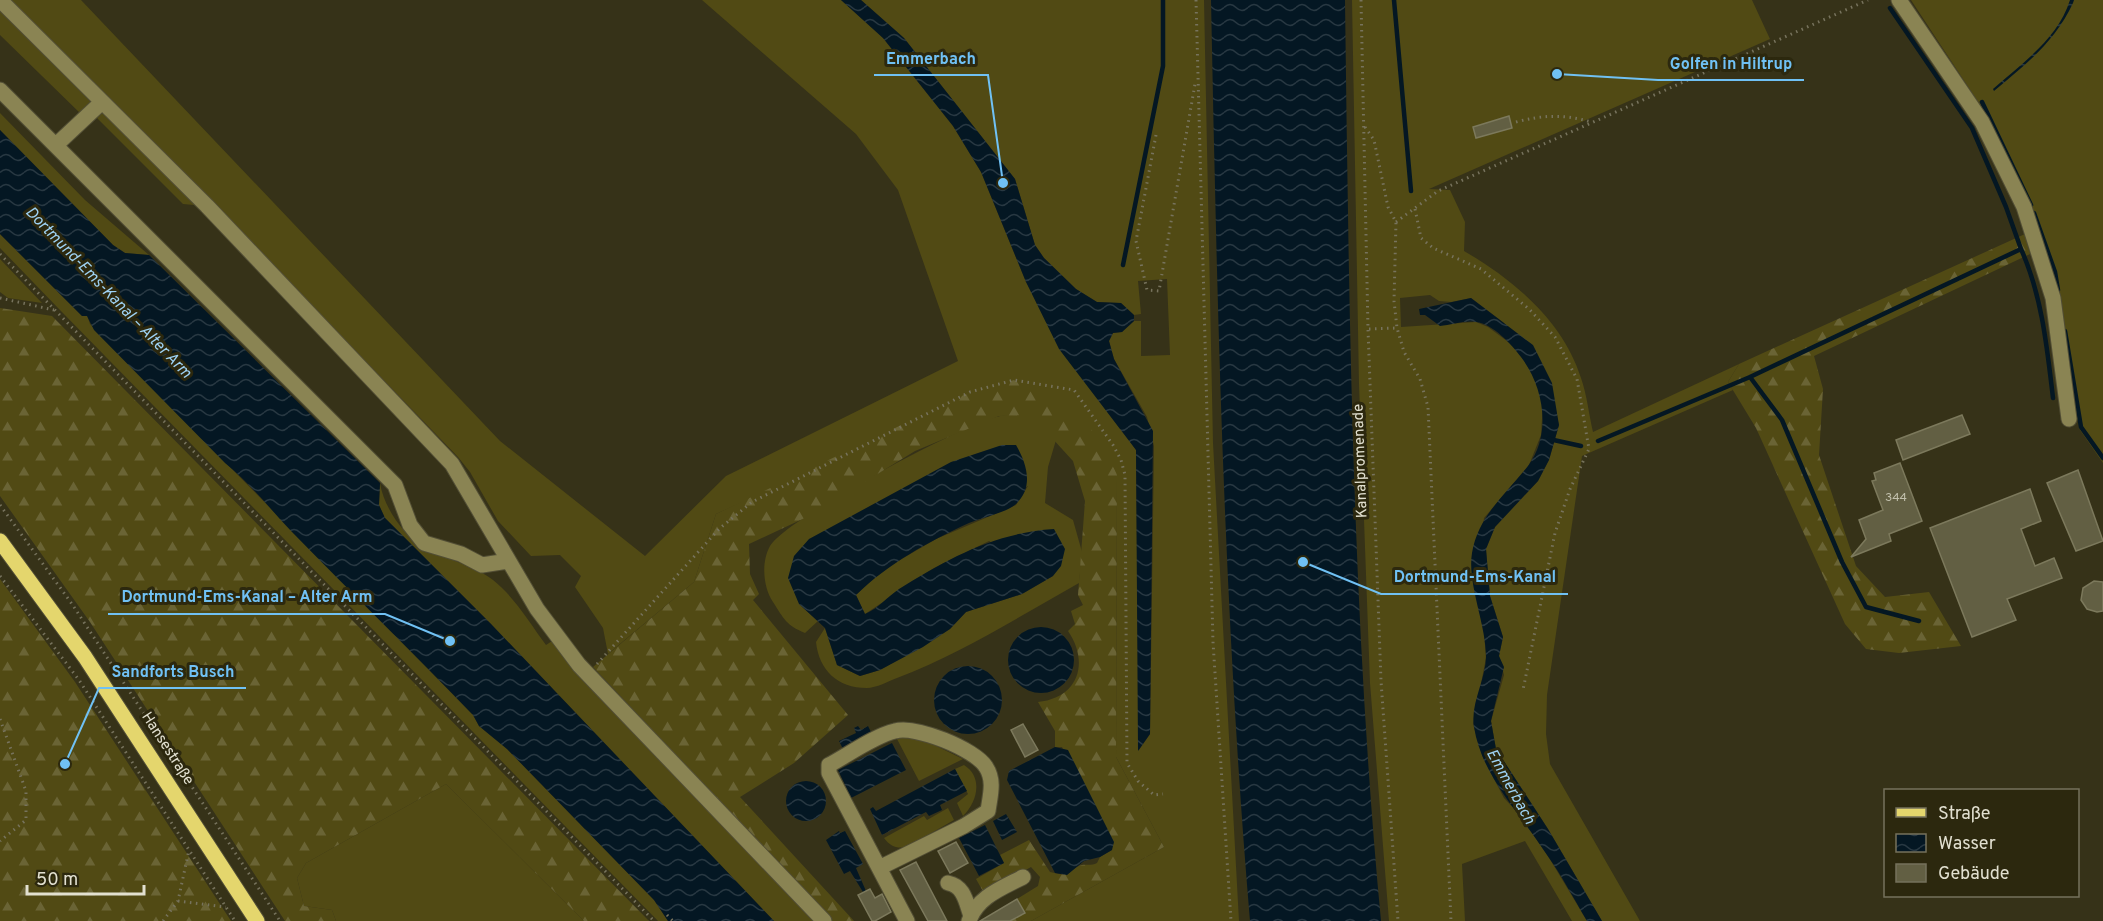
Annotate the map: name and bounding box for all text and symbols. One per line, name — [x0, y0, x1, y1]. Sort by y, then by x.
callout: Emmerbach — [874, 41, 988, 75]
callout: Golfen in Hiltrup — [1658, 46, 1804, 80]
text: Emmerbach — [886, 50, 976, 70]
text: Golfen in Hiltrup — [1670, 55, 1792, 75]
water label: Dortmund-Ems-Kanal – Alter Arm — [20, 203, 196, 383]
street label: Kanalpromenade — [1350, 403, 1372, 519]
house number: 344 — [1885, 490, 1907, 506]
callout: Dortmund-Ems-Kanal — [1381, 560, 1568, 594]
text: Dortmund-Ems-Kanal — [1394, 568, 1556, 588]
callout: Dortmund-Ems-Kanal – Alter Arm — [108, 580, 385, 614]
text: Dortmund-Ems-Kanal – Alter Arm — [121, 588, 373, 608]
callout: Sandforts Busch — [99, 654, 246, 688]
text: Sandforts Busch — [111, 663, 235, 683]
street label: Hansestraße — [136, 709, 198, 789]
water label: Emmerbach — [1481, 746, 1539, 828]
legend — [1884, 789, 2079, 897]
text: Straße — [1938, 803, 1990, 826]
text: Wasser — [1938, 833, 1996, 856]
scale bar — [27, 858, 144, 896]
text: Gebäude — [1938, 863, 2010, 886]
text: 50 m — [36, 869, 78, 892]

